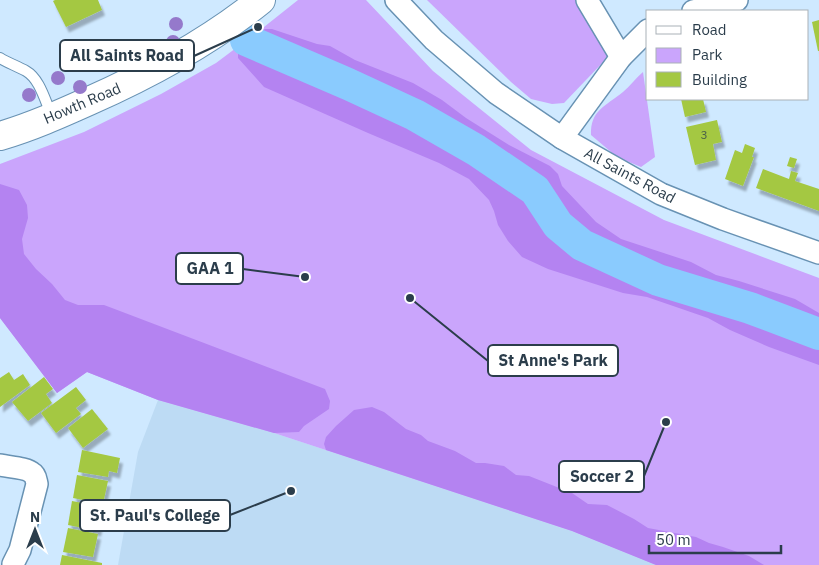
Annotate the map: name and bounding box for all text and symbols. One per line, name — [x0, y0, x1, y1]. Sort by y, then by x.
legend — [646, 10, 809, 100]
text: Road — [692, 20, 727, 39]
callout: All Saints Road — [60, 40, 194, 71]
text: All Saints Road — [70, 45, 184, 65]
text: Park — [692, 45, 722, 64]
text: Building — [692, 70, 747, 89]
street label: Howth Road — [40, 78, 124, 128]
house number: 3 — [700, 127, 708, 142]
street label: All Saints Road — [581, 143, 679, 207]
callout: GAA 1 — [176, 253, 243, 284]
text: GAA 1 — [187, 258, 234, 278]
callout: St Anne's Park — [488, 345, 618, 376]
text: St Anne's Park — [498, 350, 609, 370]
callout: Soccer 2 — [559, 461, 644, 492]
text: Soccer 2 — [570, 466, 634, 486]
callout: St. Paul's College — [80, 500, 230, 531]
north arrow — [10, 505, 60, 555]
text: St. Paul's College — [90, 505, 220, 525]
text: N — [30, 508, 40, 526]
scale bar — [649, 522, 782, 554]
text: 50 m — [656, 530, 691, 549]

